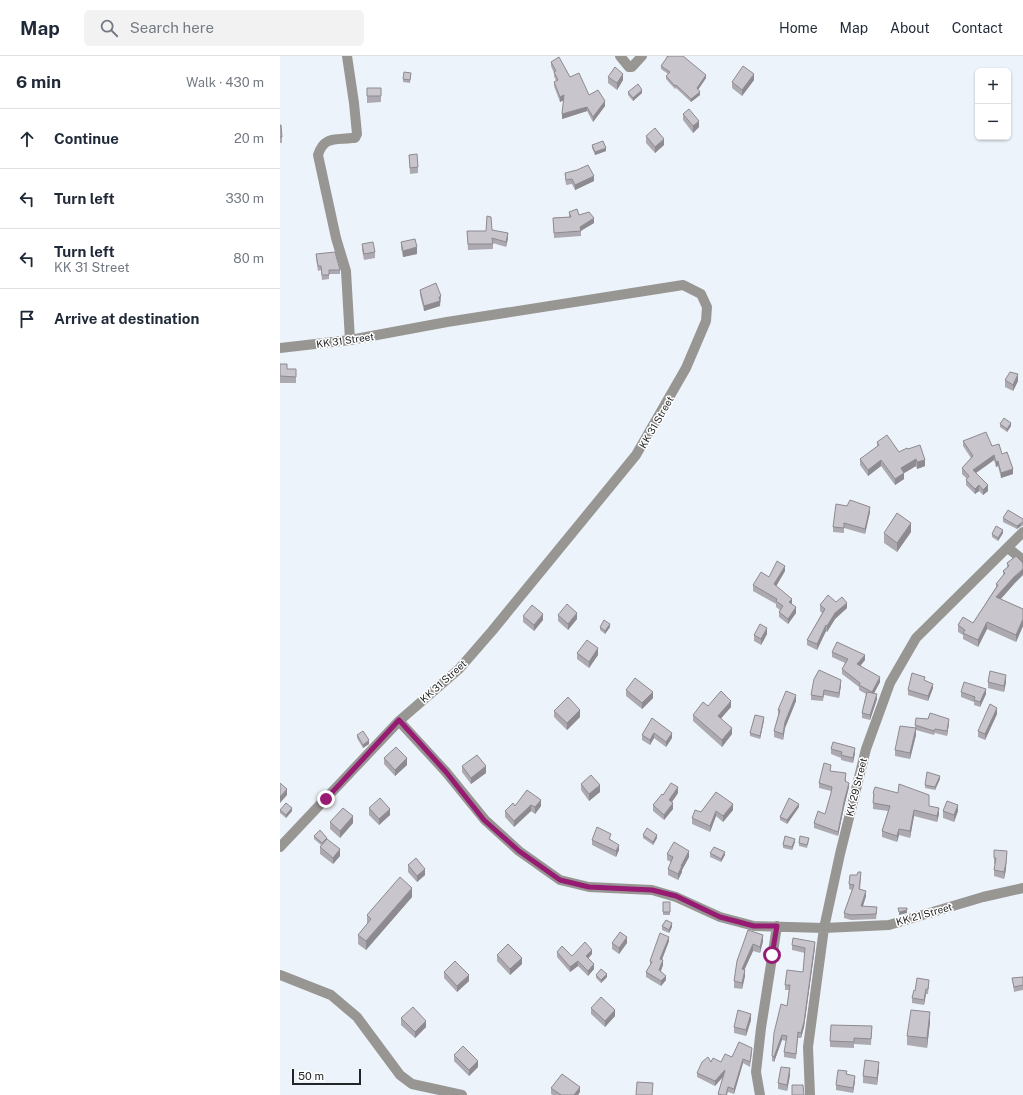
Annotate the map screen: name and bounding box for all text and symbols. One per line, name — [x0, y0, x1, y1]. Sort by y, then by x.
search box — [84, 10, 364, 46]
text: Map — [20, 17, 60, 39]
icon: search — [98, 17, 120, 39]
text: Search here — [130, 19, 214, 36]
text: Home — [779, 20, 818, 36]
text: Map — [840, 20, 868, 36]
text: About — [890, 20, 930, 36]
text: Contact — [952, 20, 1003, 36]
map controls — [975, 68, 1011, 140]
button: + — [975, 68, 1011, 104]
text: 6 min — [16, 72, 61, 92]
text: Walk · 430 m — [186, 75, 264, 90]
button: − — [975, 104, 1011, 140]
icon: ahead — [16, 128, 38, 150]
text: Continue — [54, 130, 119, 147]
text: 20 m — [234, 131, 264, 146]
icon: left — [16, 188, 38, 210]
text: Turn left — [54, 190, 115, 207]
text: 330 m — [225, 191, 264, 206]
text: Turn left — [54, 243, 115, 260]
icon: left — [16, 248, 38, 270]
text: 80 m — [233, 251, 264, 266]
text: KK 31 Street — [54, 260, 130, 275]
icon: arrive — [16, 308, 38, 330]
text: Arrive at destination — [54, 310, 199, 327]
street label: KK 31 Street — [315, 330, 375, 350]
street label: KK 31 Street — [636, 394, 676, 450]
street label: KK 31 Street — [417, 657, 469, 705]
street label: KK 29 Street — [843, 756, 869, 818]
route end — [317, 790, 335, 808]
street label: KK 21 Street — [895, 900, 954, 928]
route start — [763, 946, 781, 964]
scale bar — [292, 1067, 361, 1086]
text: 50 m — [298, 1070, 324, 1082]

